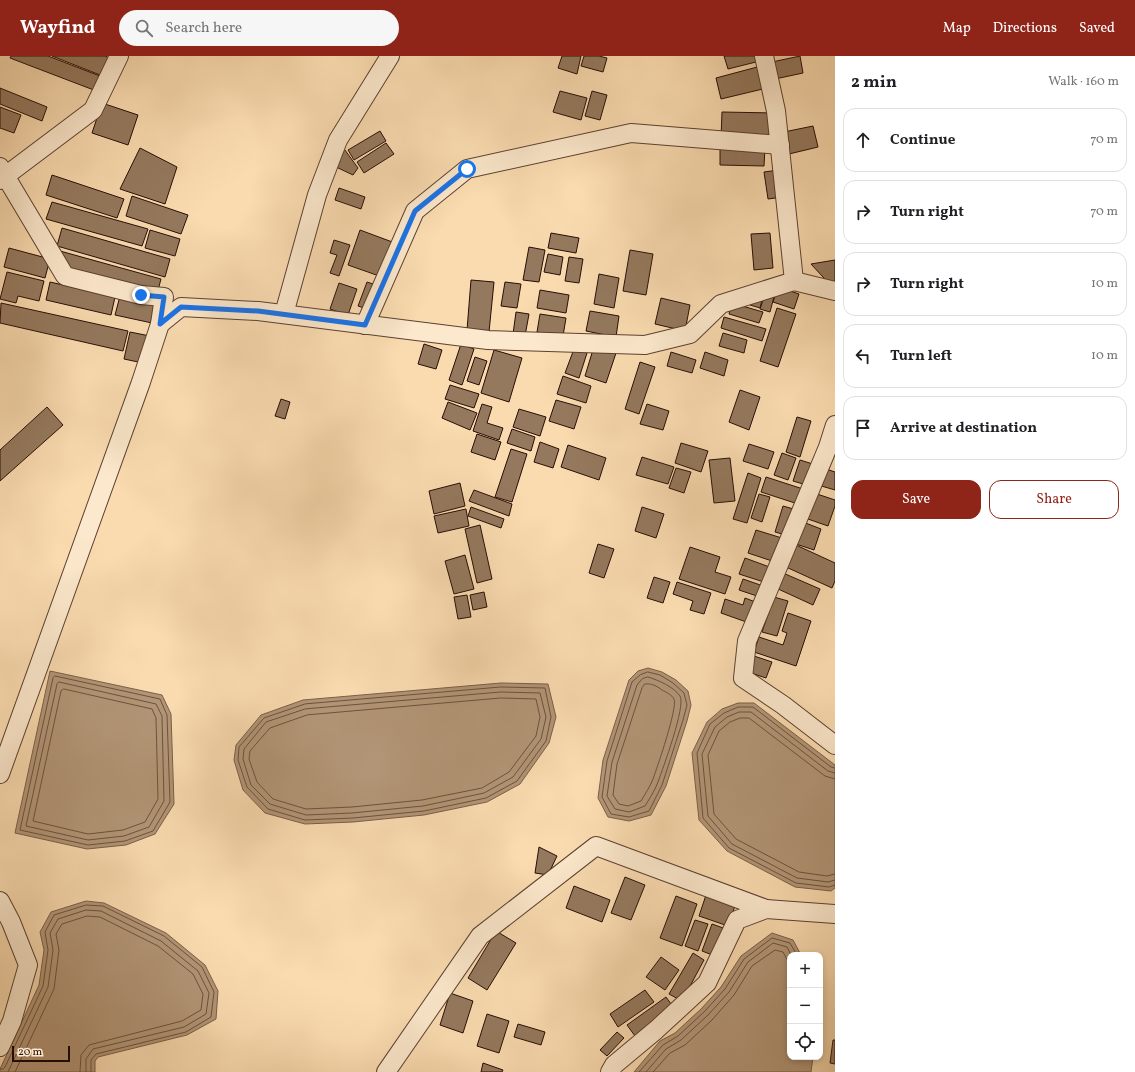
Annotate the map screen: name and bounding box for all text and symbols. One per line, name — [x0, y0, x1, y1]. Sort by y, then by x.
search box — [119, 10, 399, 46]
text: Wayfind — [20, 15, 95, 41]
icon: search — [133, 17, 155, 39]
text: Search here — [165, 18, 242, 39]
text: Map — [943, 19, 971, 38]
text: Directions — [993, 19, 1057, 38]
text: Saved — [1079, 19, 1115, 38]
text: 2 min — [851, 71, 897, 94]
text: Walk · 160 m — [1048, 73, 1119, 91]
icon: ahead — [852, 129, 874, 151]
text: Continue — [890, 130, 955, 151]
text: 70 m — [1090, 131, 1118, 149]
route start — [458, 160, 476, 178]
icon: right — [852, 201, 874, 223]
text: Turn right — [890, 202, 964, 223]
text: 70 m — [1090, 203, 1118, 221]
icon: right — [852, 273, 874, 295]
text: Turn right — [890, 274, 964, 295]
text: 10 m — [1091, 275, 1118, 293]
route end — [132, 286, 150, 304]
icon: left — [852, 345, 874, 367]
text: Turn left — [890, 346, 952, 367]
text: 10 m — [1091, 347, 1118, 365]
icon: arrive — [852, 417, 874, 439]
text: Arrive at destination — [890, 418, 1037, 439]
button: Save — [851, 480, 981, 519]
button: Share — [989, 480, 1119, 519]
map controls — [787, 952, 823, 1060]
button: + — [787, 952, 823, 988]
button: − — [787, 988, 823, 1024]
button: locate — [787, 1024, 823, 1060]
scale bar — [12, 1044, 70, 1063]
text: 20 m — [18, 1045, 42, 1060]

